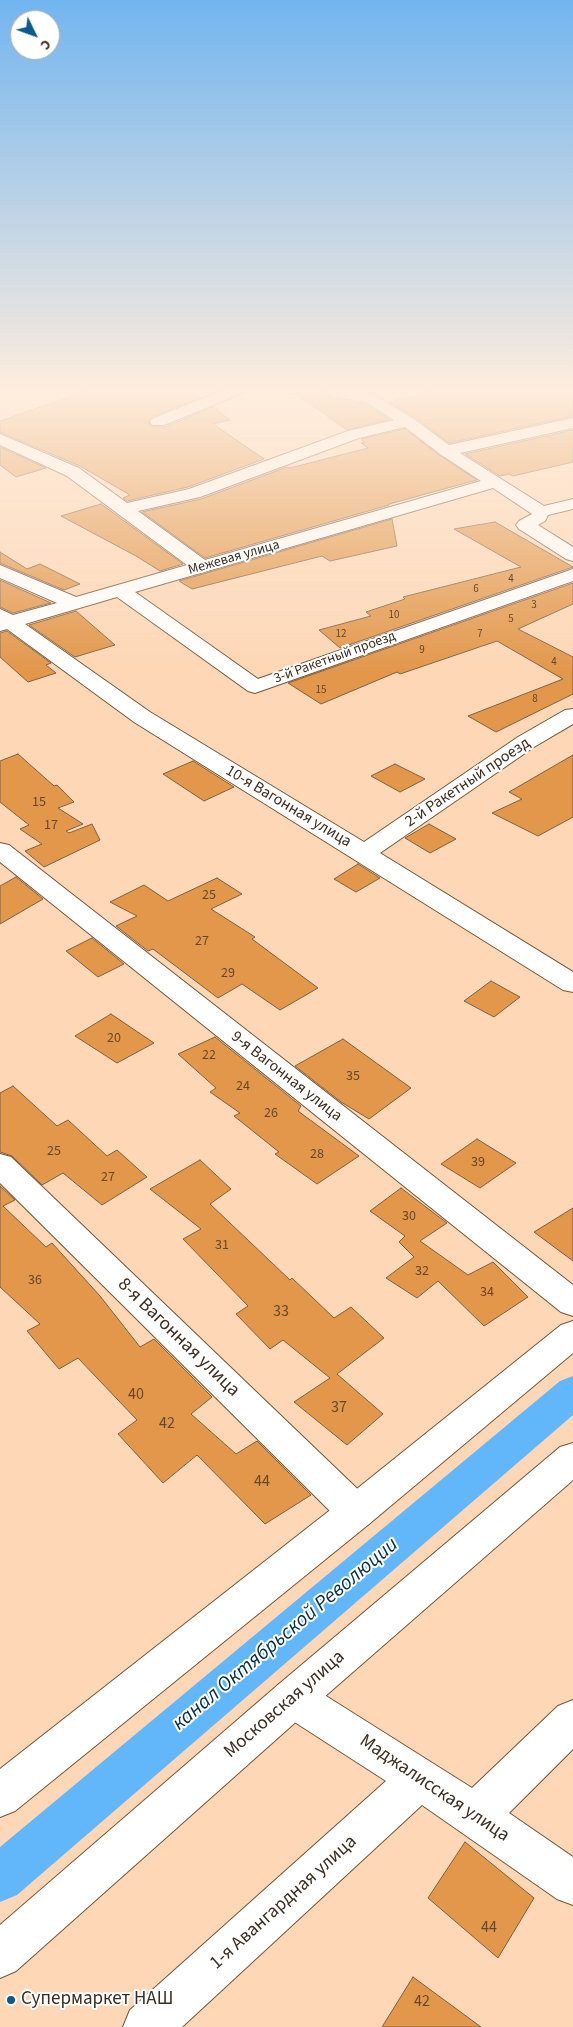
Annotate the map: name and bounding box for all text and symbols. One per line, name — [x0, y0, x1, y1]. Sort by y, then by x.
north arrow — [10, 10, 60, 60]
text: С — [35, 35, 56, 54]
street label: Межевая улица — [186, 537, 282, 579]
house number: 4 — [508, 573, 514, 587]
house number: 6 — [473, 583, 479, 597]
house number: 3 — [531, 599, 537, 613]
house number: 10 — [389, 609, 399, 623]
house number: 5 — [508, 613, 514, 627]
street label: 3-й Ракетный проезд — [272, 628, 398, 688]
house number: 12 — [336, 628, 346, 642]
house number: 7 — [477, 628, 483, 642]
house number: 9 — [419, 644, 425, 658]
house number: 4 — [551, 656, 557, 670]
house number: 15 — [316, 684, 326, 698]
house number: 8 — [532, 693, 538, 707]
street label: 2-й Ракетный проезд — [402, 734, 534, 832]
street label: 10-я Вагонная улица — [221, 762, 355, 852]
house number: 15 — [32, 795, 46, 811]
house number: 17 — [44, 818, 58, 834]
house number: 25 — [202, 888, 216, 904]
house number: 27 — [195, 934, 209, 950]
house number: 29 — [221, 966, 235, 982]
street label: 9-я Вагонная улица — [227, 1028, 345, 1126]
house number: 20 — [107, 1031, 121, 1047]
house number: 22 — [202, 1048, 216, 1064]
house number: 35 — [346, 1069, 360, 1085]
house number: 24 — [236, 1079, 250, 1095]
house number: 26 — [264, 1106, 278, 1122]
house number: 25 — [47, 1144, 61, 1160]
house number: 28 — [310, 1147, 324, 1163]
house number: 39 — [471, 1155, 485, 1171]
house number: 27 — [101, 1170, 115, 1186]
house number: 30 — [402, 1209, 416, 1225]
house number: 31 — [215, 1238, 229, 1254]
house number: 32 — [415, 1264, 429, 1280]
house number: 36 — [28, 1273, 42, 1289]
street label: 8-я Вагонная улица — [112, 1274, 244, 1402]
house number: 34 — [480, 1285, 494, 1301]
house number: 33 — [273, 1302, 289, 1322]
house number: 40 — [128, 1385, 144, 1405]
house number: 37 — [331, 1398, 347, 1418]
house number: 42 — [159, 1414, 175, 1434]
house number: 44 — [254, 1472, 270, 1492]
water label: канал Октябрьской Революции — [168, 1533, 404, 1737]
street label: Московская улица — [220, 1646, 350, 1764]
street label: Маджалисская улица — [355, 1730, 513, 1848]
street label: 1-я Авангардная улица — [206, 1831, 362, 1975]
house number: 44 — [481, 1918, 497, 1938]
place label: Супермаркет НАШ — [21, 1989, 173, 2011]
house number: 42 — [414, 1992, 430, 2012]
marker: Супермаркет НАШ — [5, 1994, 17, 2006]

